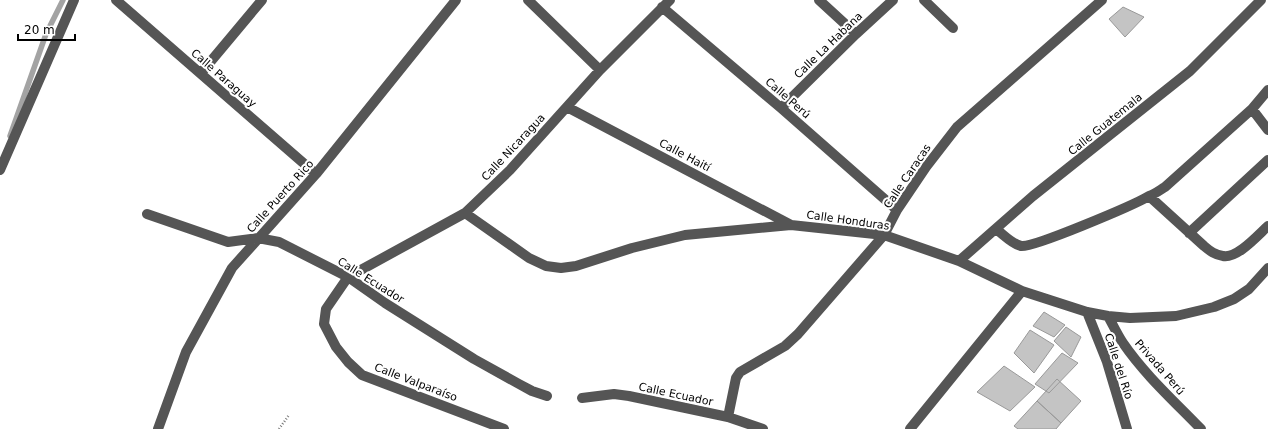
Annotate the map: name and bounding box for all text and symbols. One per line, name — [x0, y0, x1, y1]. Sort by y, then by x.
street label: Calle La Habana — [792, 10, 865, 81]
scale bar — [18, 16, 75, 42]
text: 20 m — [24, 23, 55, 37]
street label: Calle Paraguay — [188, 47, 259, 111]
street label: Calle Perú — [763, 75, 813, 121]
street label: Calle Guatemala — [1066, 91, 1145, 158]
street label: Calle Nicaragua — [479, 111, 548, 184]
street label: Calle Haití — [657, 136, 713, 175]
street label: Calle Caracas — [881, 141, 934, 211]
street label: Calle Puerto Rico — [244, 157, 317, 235]
street label: Calle Honduras — [806, 208, 891, 233]
street label: Calle Ecuador — [335, 255, 407, 306]
street label: Calle del Río — [1102, 332, 1135, 401]
street label: Privada Perú — [1132, 337, 1187, 398]
street label: Calle Valparaíso — [373, 361, 459, 404]
street label: Calle Ecuador — [637, 380, 715, 409]

